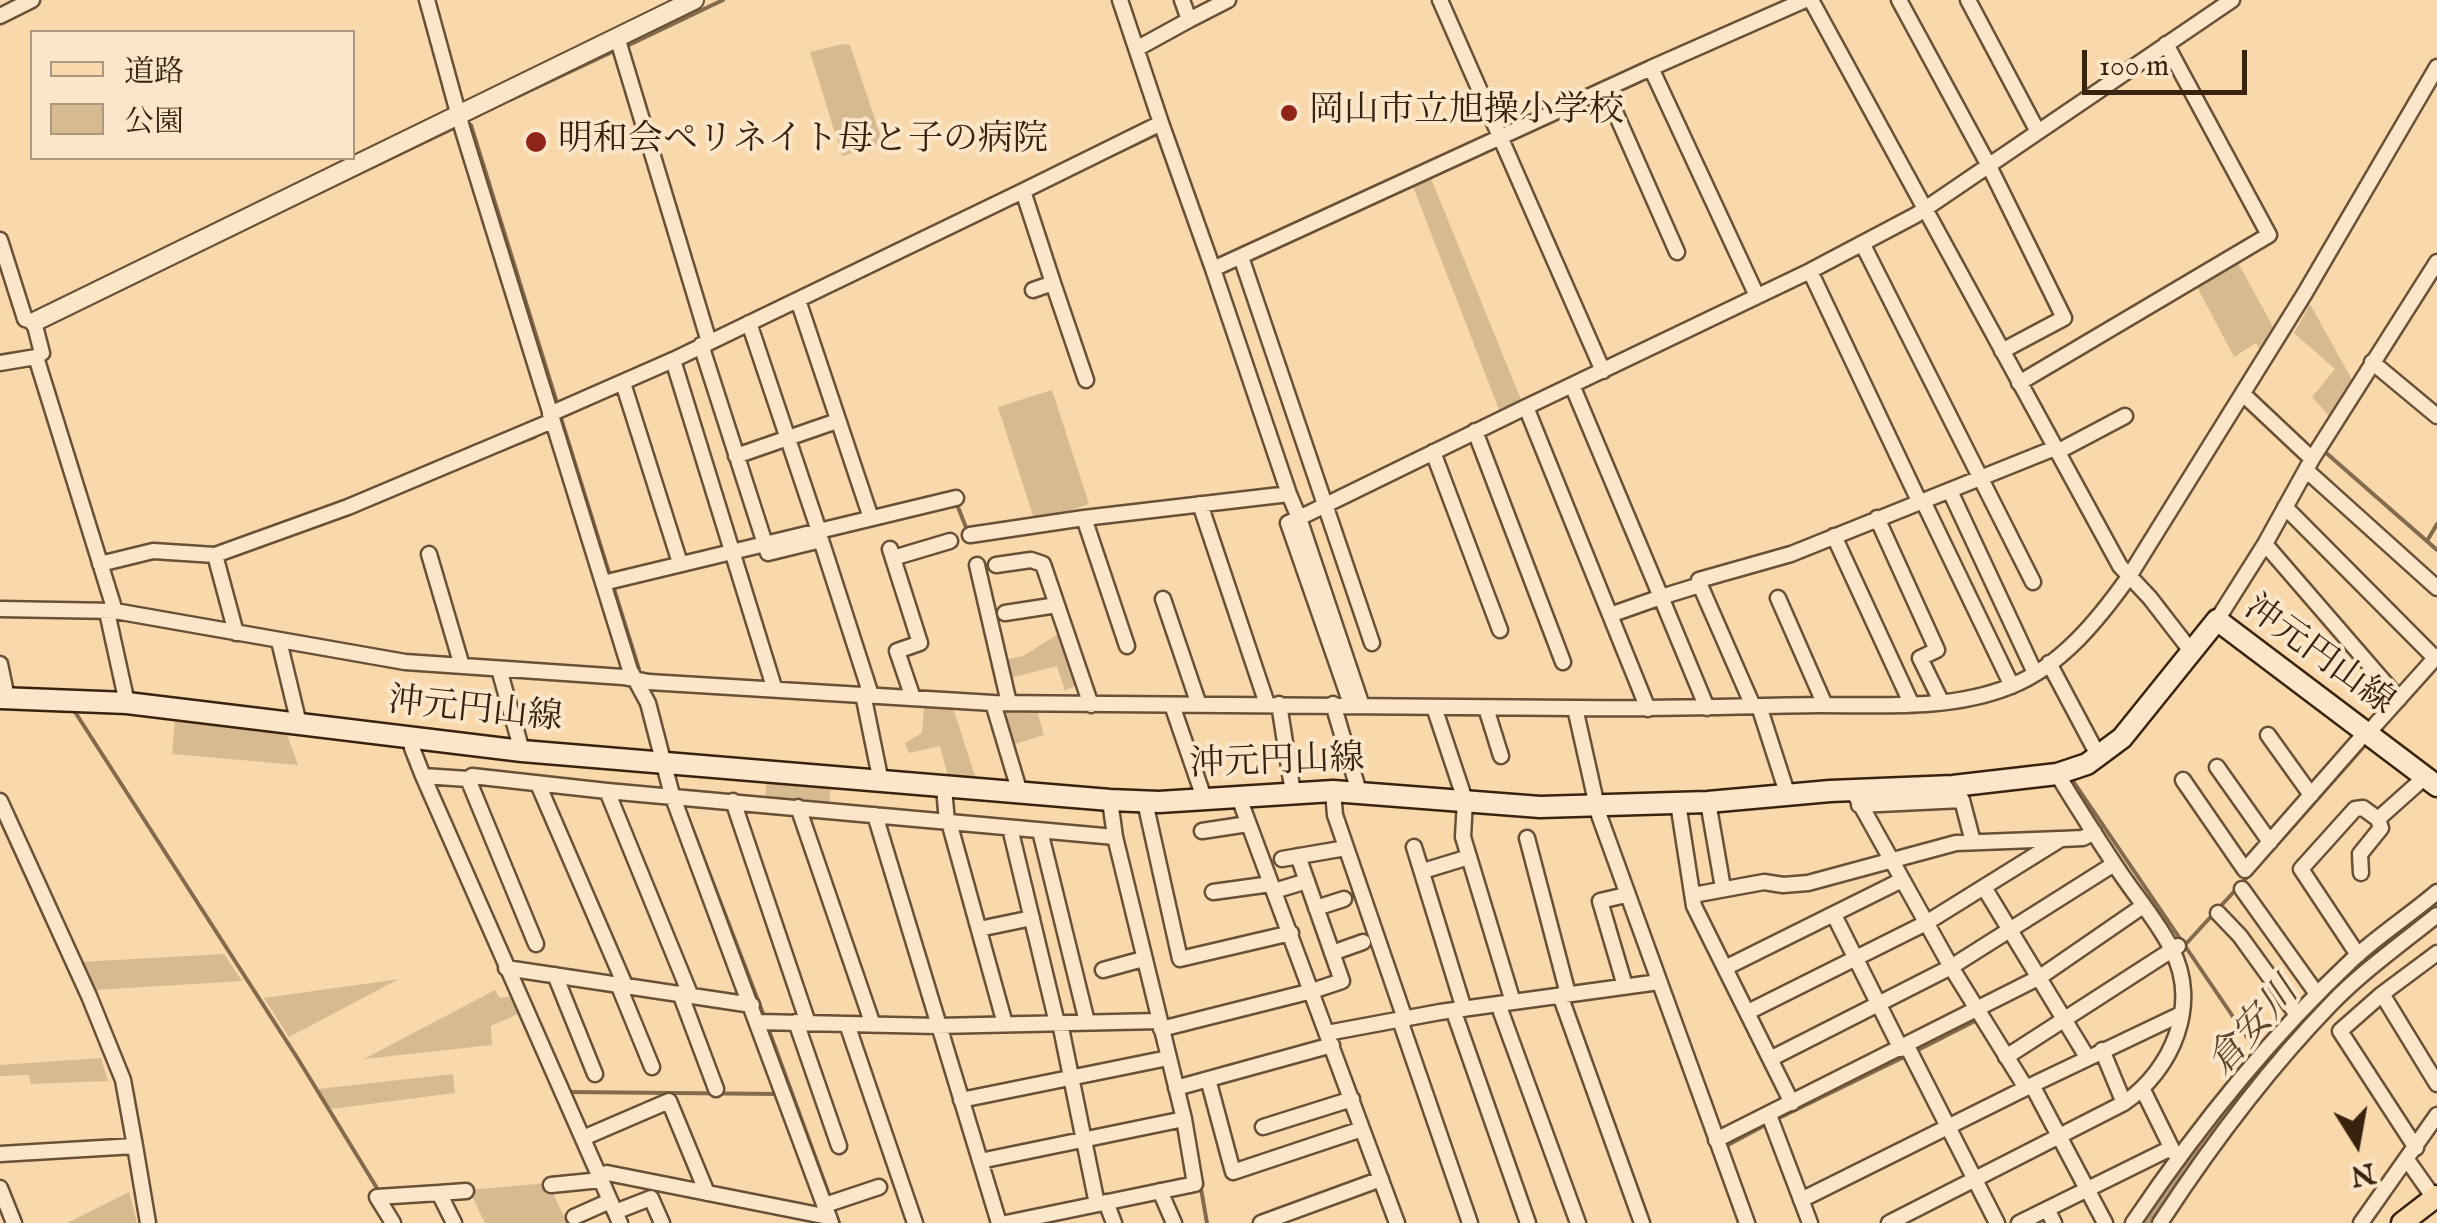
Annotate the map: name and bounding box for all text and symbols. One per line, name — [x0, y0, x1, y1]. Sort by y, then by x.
legend — [30, 30, 355, 160]
scale bar — [2087, 30, 2252, 92]
text: 100 m — [2099, 48, 2169, 86]
text: 道路 — [124, 54, 184, 92]
place label: 岡山市立旭操小学校 — [1309, 92, 1624, 134]
marker: 岡山市立旭操小学校 — [1278, 102, 1300, 124]
text: 公園 — [124, 104, 184, 142]
place label: 明和会ペリネイト母と子の病院 — [558, 121, 1048, 163]
marker: 明和会ペリネイト母と子の病院 — [523, 129, 549, 155]
street label: 沖元円山線 — [2235, 589, 2401, 725]
street label: 沖元円山線 — [386, 682, 564, 742]
street label: 沖元円山線 — [1189, 740, 1365, 788]
water label: 倉安川 — [2200, 971, 2310, 1087]
north arrow — [2307, 1093, 2407, 1193]
text: N — [2348, 1153, 2378, 1192]

